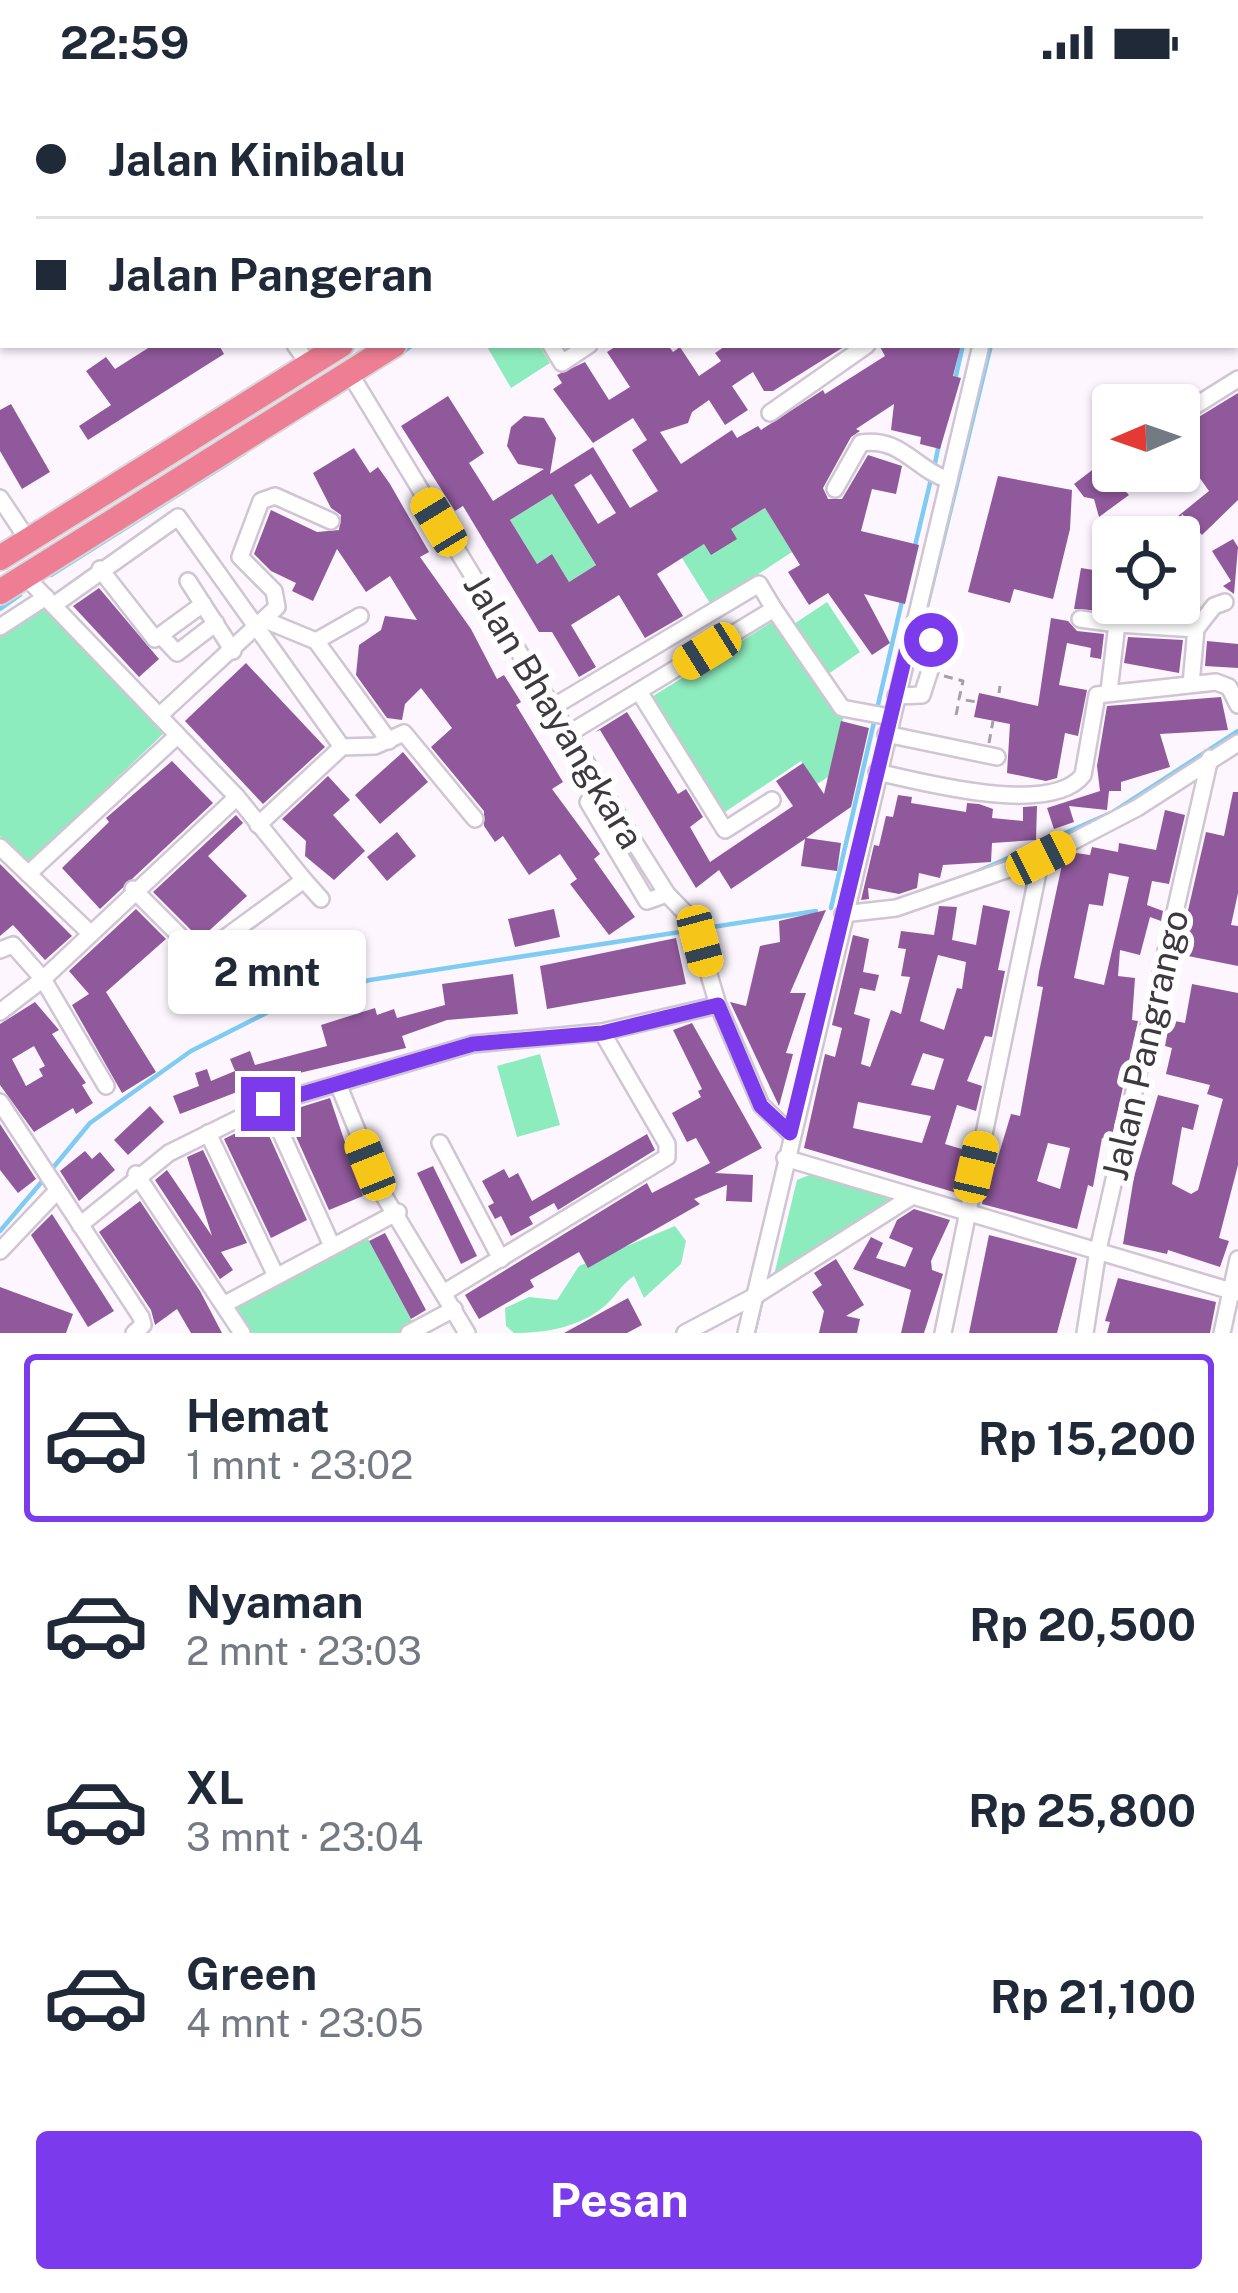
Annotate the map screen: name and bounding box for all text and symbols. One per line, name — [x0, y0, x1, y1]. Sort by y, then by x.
text: 22:59 — [60, 16, 189, 69]
text: Jalan Kinibalu — [108, 133, 406, 186]
text: Jalan Pangeran — [108, 248, 433, 301]
north arrow — [1092, 384, 1200, 492]
map controls — [1092, 384, 1200, 624]
car — [405, 482, 473, 562]
button: locate — [1092, 516, 1200, 624]
street label: Jalan Bhayangkara — [455, 566, 653, 856]
route start — [904, 613, 958, 667]
car — [667, 617, 747, 685]
car — [1001, 826, 1081, 890]
car — [673, 902, 727, 980]
street label: Jalan Pangrango — [1093, 906, 1197, 1184]
callout: 2 mnt — [169, 930, 367, 1014]
text: 2 mnt — [213, 949, 321, 995]
route end — [241, 1077, 295, 1131]
car — [340, 1125, 400, 1205]
car — [950, 1128, 1002, 1206]
icon: car — [42, 1384, 150, 1492]
text: Hemat — [186, 1389, 330, 1442]
text: Rp 15,200 — [978, 1412, 1196, 1465]
text: 1 mnt · 23:02 — [186, 1442, 413, 1488]
icon: car — [42, 1570, 150, 1678]
text: Nyaman — [186, 1575, 364, 1628]
text: Rp 20,500 — [969, 1598, 1196, 1651]
text: 2 mnt · 23:03 — [186, 1628, 422, 1674]
icon: car — [42, 1756, 150, 1864]
text: XL — [186, 1761, 244, 1814]
text: Rp 25,800 — [968, 1784, 1196, 1837]
text: 3 mnt · 23:04 — [186, 1814, 423, 1860]
icon: car — [42, 1942, 150, 2050]
text: Green — [186, 1947, 317, 2000]
text: Rp 21,100 — [990, 1970, 1196, 2023]
text: 4 mnt · 23:05 — [186, 2000, 424, 2046]
button: Pesan — [36, 2131, 1202, 2269]

